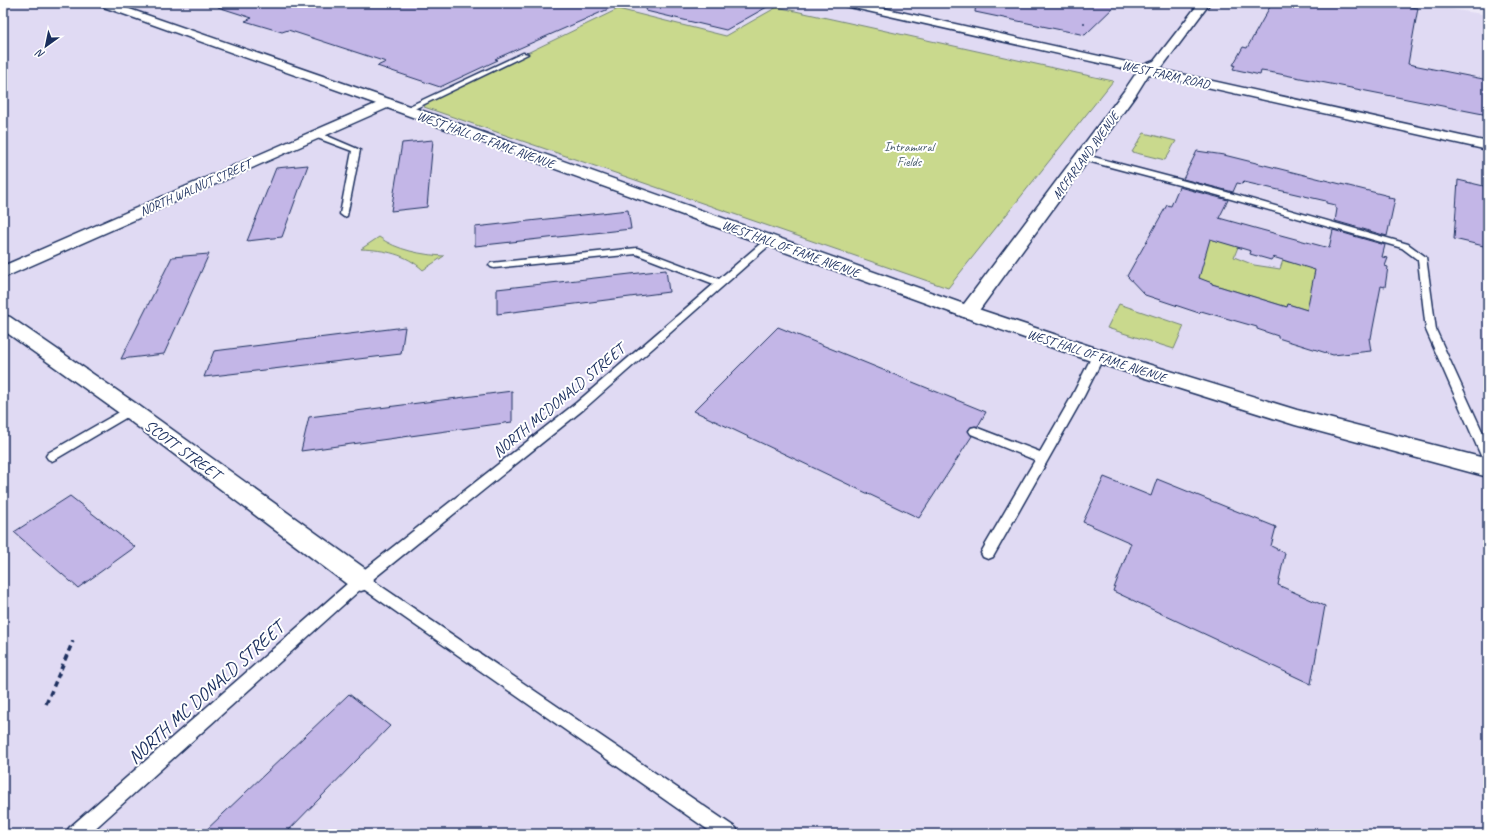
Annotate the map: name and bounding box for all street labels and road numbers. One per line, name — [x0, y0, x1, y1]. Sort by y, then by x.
street label: WEST FARM ROAD — [1120, 57, 1213, 93]
street label: MCFARLAND AVENUE — [1049, 107, 1124, 202]
street label: WEST HALL OF FAME AVENUE — [415, 108, 558, 173]
street label: NORTH WALNUT STREET — [137, 155, 257, 220]
street label: WEST HALL OF FAME AVENUE — [720, 217, 863, 282]
street label: WEST HALL OF FAME AVENUE — [1025, 326, 1170, 387]
street label: NORTH MCDONALD STREET — [489, 337, 631, 462]
street label: SCOTT STREET — [140, 415, 227, 486]
street label: NORTH MC DONALD STREET — [123, 613, 293, 769]

